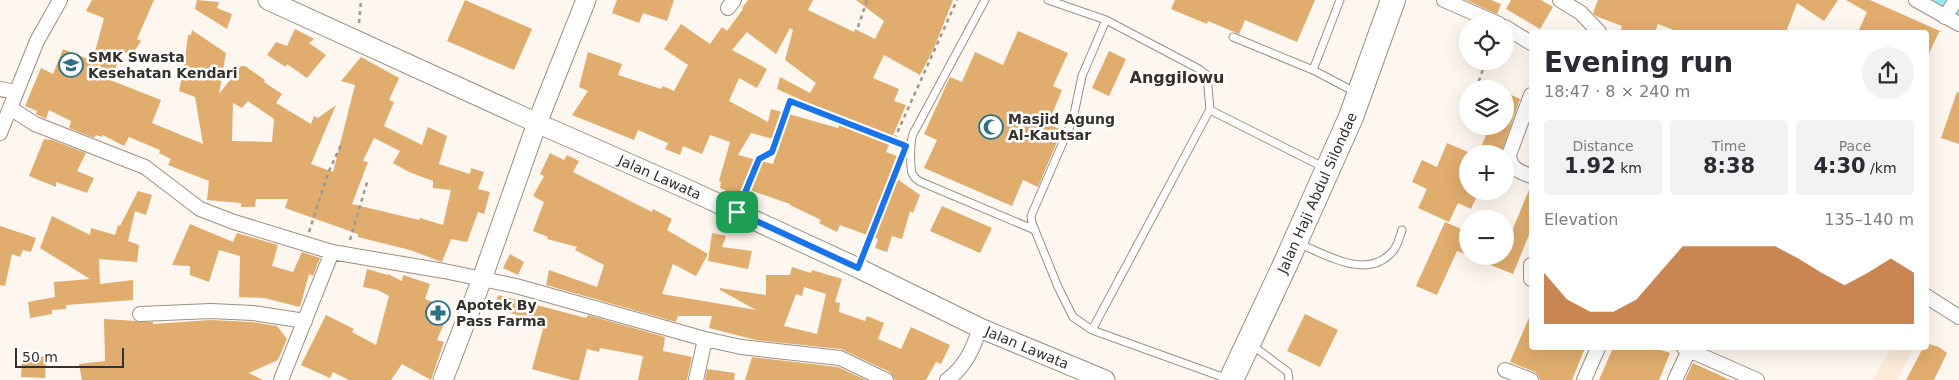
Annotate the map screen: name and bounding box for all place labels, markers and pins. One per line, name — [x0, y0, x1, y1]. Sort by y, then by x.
place label: SMK Swasta Kesehatan Kendari — [88, 49, 238, 81]
school or university icon: SMK Swasta Kesehatan Kendari — [58, 52, 84, 78]
place label: Masjid Agung Al-Kautsar — [1008, 111, 1115, 143]
mosque icon: Masjid Agung Al-Kautsar — [978, 114, 1004, 140]
pin — [716, 191, 758, 233]
place label: Apotek By Pass Farma — [456, 297, 546, 329]
pharmacy icon: Apotek By Pass Farma — [425, 300, 451, 326]

